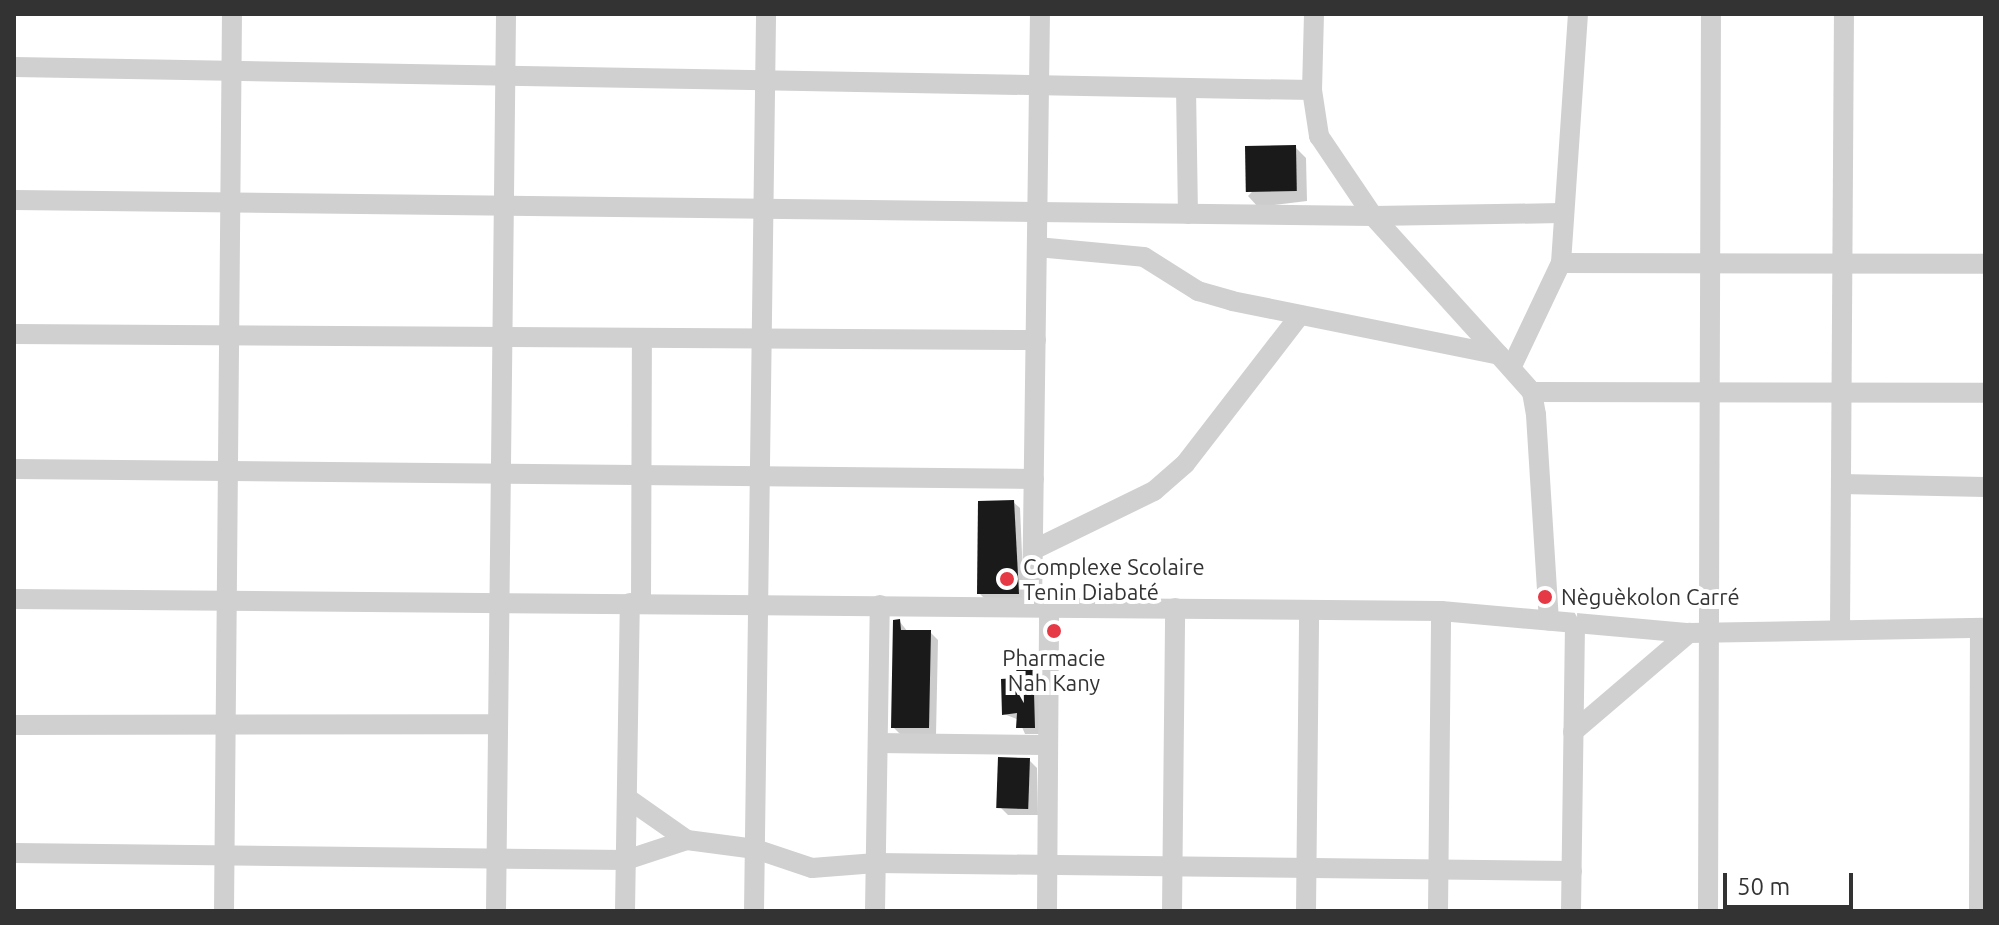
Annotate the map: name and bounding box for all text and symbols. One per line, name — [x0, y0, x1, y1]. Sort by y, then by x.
place label: Complexe Scolaire Tenin Diabaté — [1023, 553, 1205, 604]
marker: Complexe Scolaire Tenin Diabaté — [998, 570, 1016, 588]
place label: Nèguèkolon Carré — [1561, 584, 1740, 610]
marker: Nèguèkolon Carré — [1536, 588, 1554, 606]
marker: Pharmacie Nah Kany — [1045, 622, 1063, 640]
place label: Pharmacie Nah Kany — [1002, 644, 1106, 696]
scale bar — [1727, 857, 1857, 907]
text: 50 m — [1737, 873, 1790, 900]

